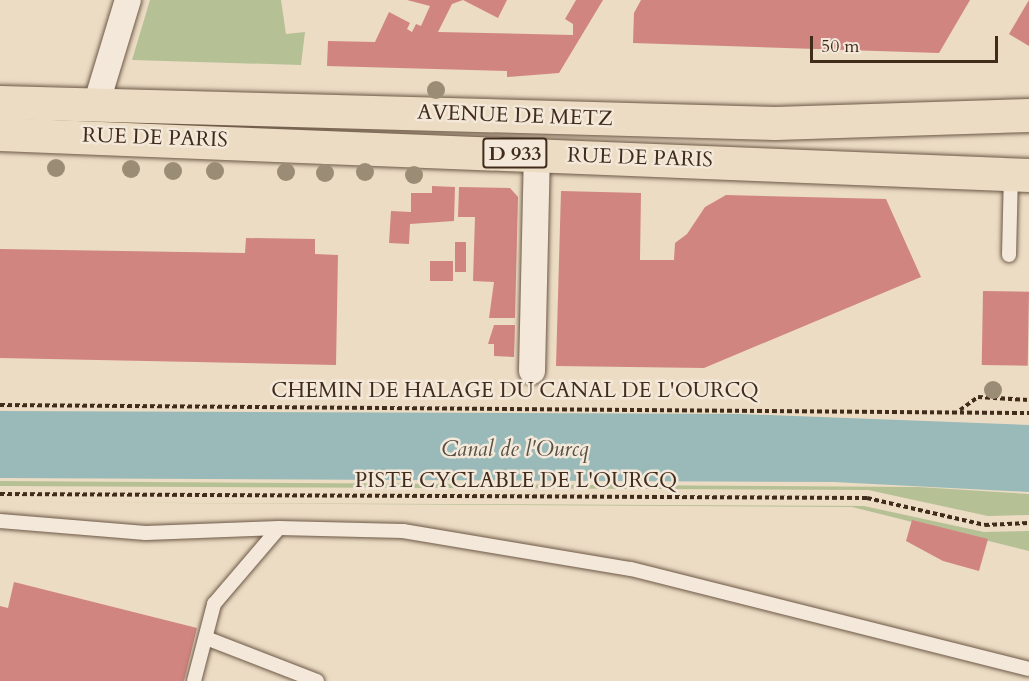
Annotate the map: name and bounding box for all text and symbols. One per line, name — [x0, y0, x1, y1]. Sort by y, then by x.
scale bar — [813, 24, 1000, 62]
text: 50 m — [821, 34, 860, 59]
street label: AVENUE DE METZ — [417, 100, 613, 132]
street label: RUE DE PARIS — [82, 123, 228, 153]
road number: D 933 — [482, 136, 548, 170]
street label: RUE DE PARIS — [567, 143, 713, 173]
street label: CHEMIN DE HALAGE DU CANAL DE L'OURCQ — [271, 378, 759, 404]
water label: Canal de l'Ourcq — [441, 437, 589, 463]
street label: PISTE CYCLABLE DE L'OURCQ — [355, 468, 677, 494]

